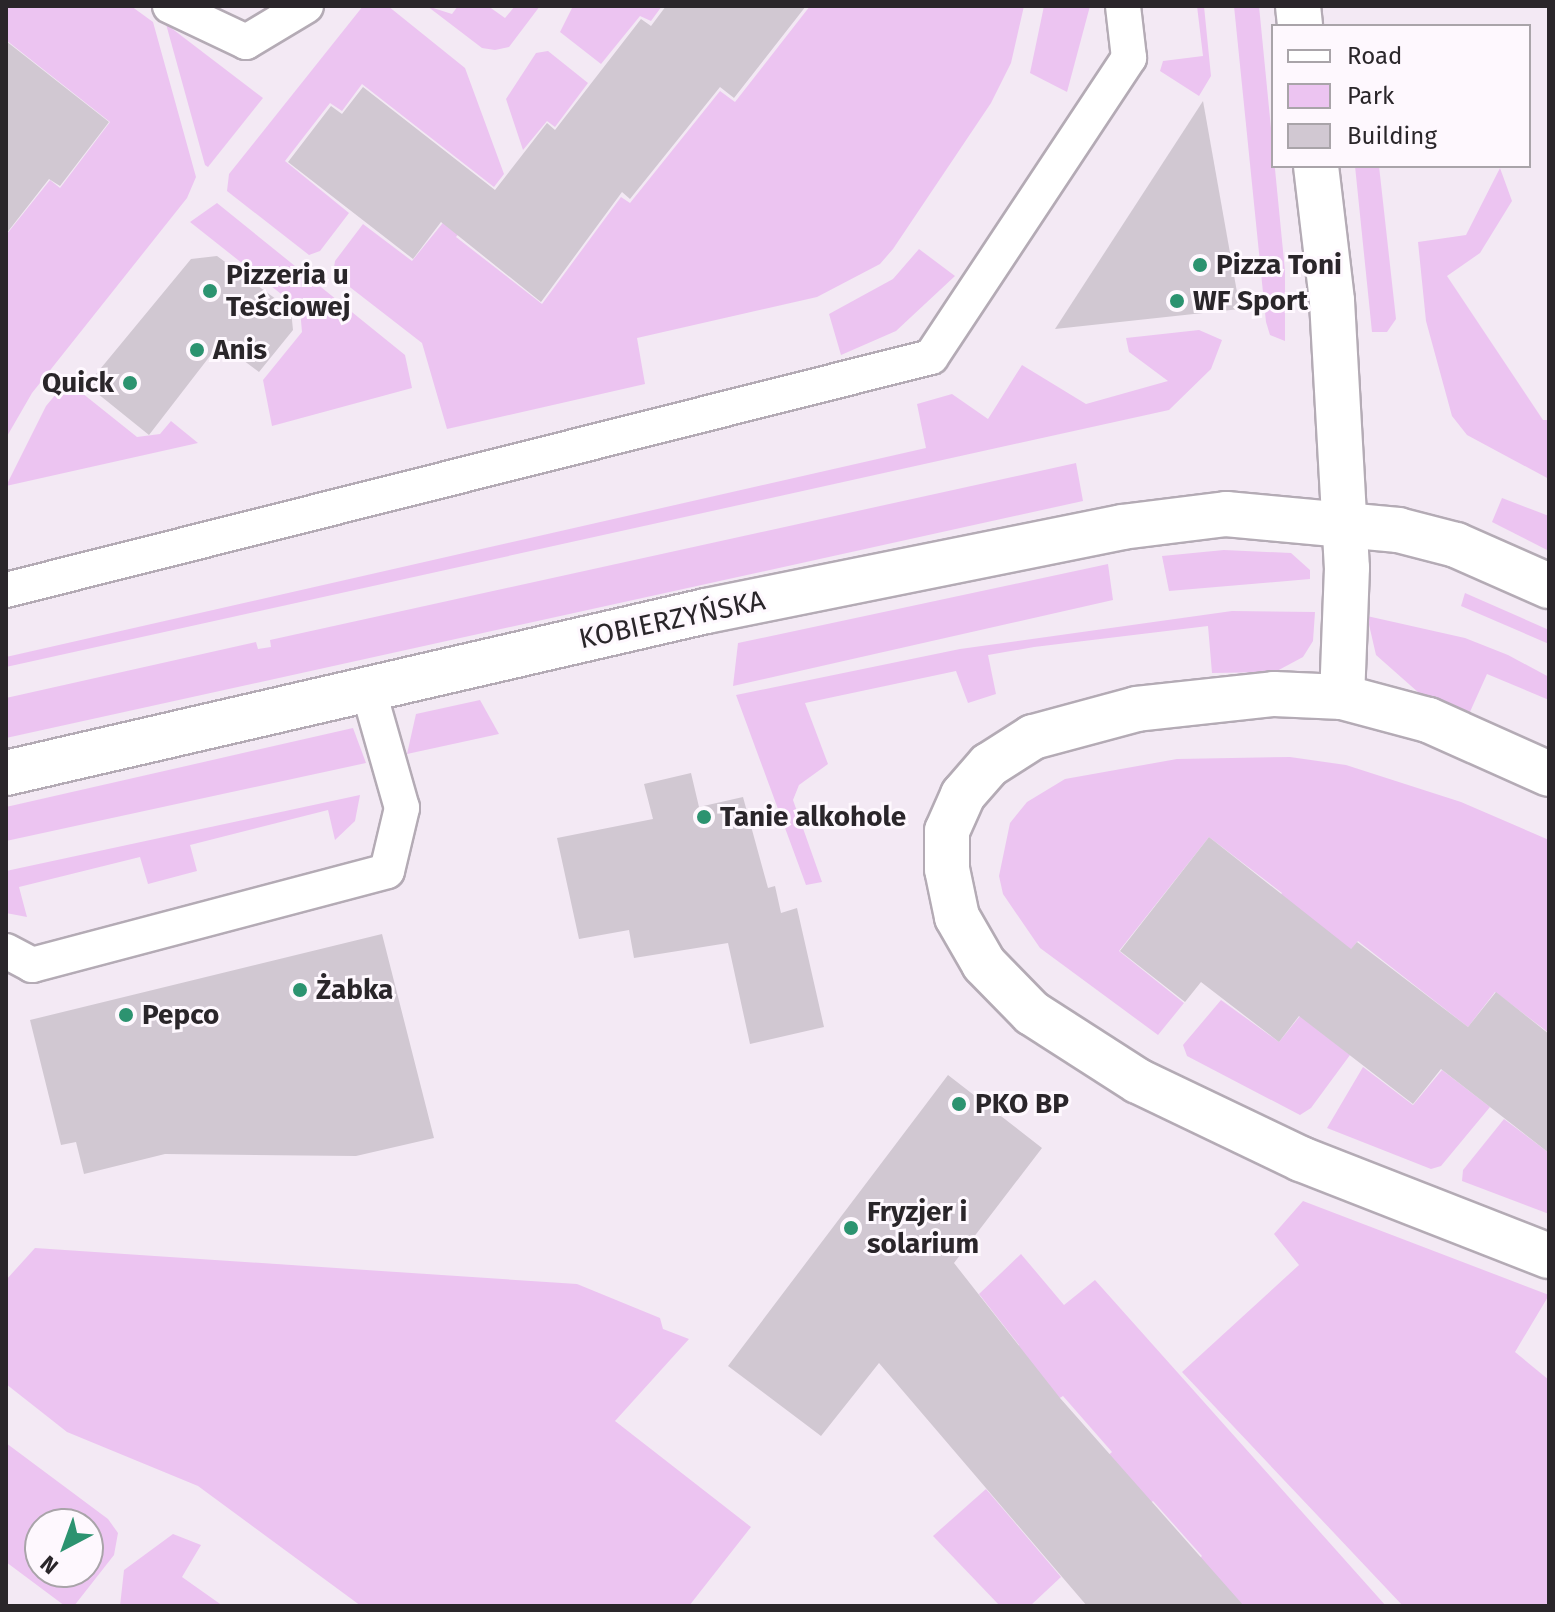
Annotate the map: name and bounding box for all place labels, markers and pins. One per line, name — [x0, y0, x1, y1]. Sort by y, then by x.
place label: Pizza Toni — [1216, 248, 1342, 282]
marker: Pizza Toni — [1191, 256, 1209, 274]
place label: Pizzeria u Teściowej — [226, 258, 351, 324]
marker: Pizzeria u Teściowej — [201, 282, 219, 300]
place label: WF Sport — [1193, 284, 1308, 318]
marker: WF Sport — [1168, 292, 1186, 310]
place label: Anis — [213, 333, 267, 367]
marker: Anis — [188, 341, 206, 359]
place label: Quick — [42, 366, 114, 400]
marker: Quick — [121, 374, 139, 392]
place label: Tanie alkohole — [720, 800, 906, 834]
marker: Tanie alkohole — [695, 808, 713, 826]
place label: Żabka — [316, 973, 393, 1007]
marker: Żabka — [291, 981, 309, 999]
place label: Pepco — [142, 998, 219, 1032]
marker: Pepco — [117, 1006, 135, 1024]
place label: PKO BP — [975, 1087, 1069, 1121]
marker: PKO BP — [950, 1095, 968, 1113]
place label: Fryzjer i solarium — [867, 1195, 979, 1261]
marker: Fryzjer i solarium — [842, 1219, 860, 1237]

